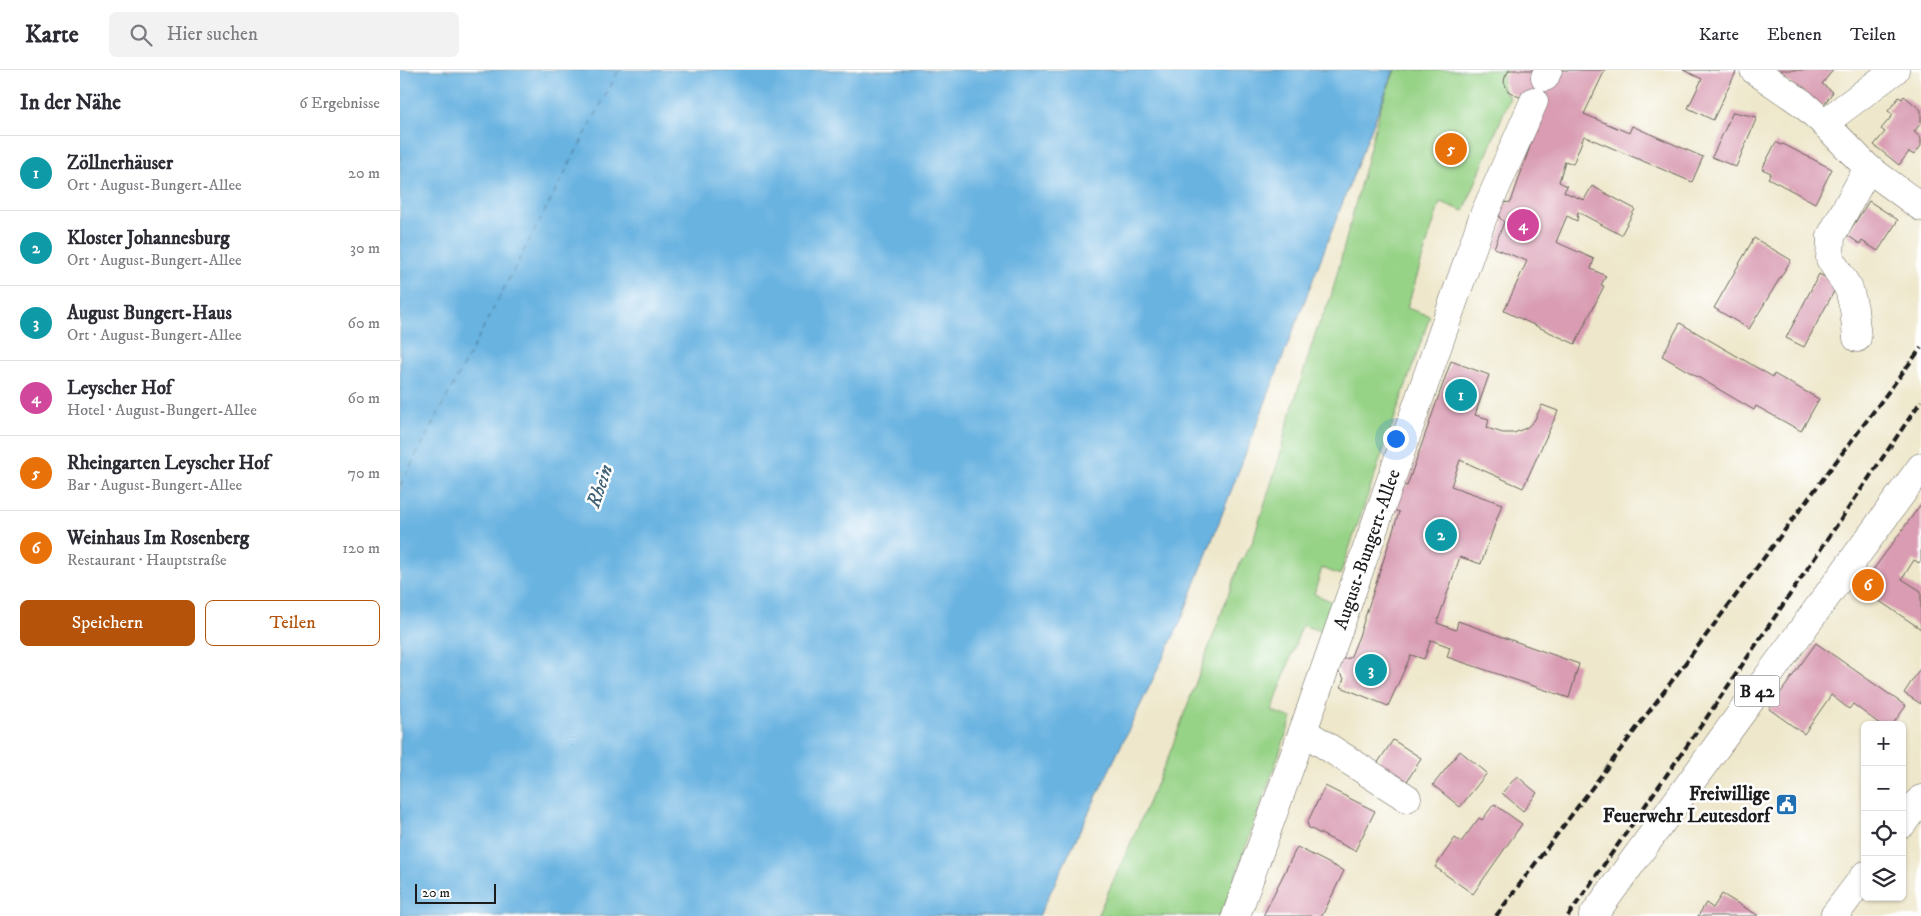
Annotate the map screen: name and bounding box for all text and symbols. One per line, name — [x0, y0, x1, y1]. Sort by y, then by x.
search box — [109, 12, 459, 57]
text: Karte — [25, 20, 79, 50]
icon: search — [127, 21, 155, 49]
text: Hier suchen — [167, 23, 258, 46]
text: Karte — [1699, 24, 1739, 46]
text: Ebenen — [1767, 24, 1822, 46]
text: Teilen — [1850, 24, 1896, 46]
text: In der Nähe — [20, 90, 121, 116]
text: 6 Ergebnisse — [299, 93, 380, 113]
pin: 5 — [1435, 130, 1467, 168]
text: Zöllnerhäuser — [67, 152, 173, 175]
text: 1 — [33, 163, 39, 183]
text: 20 m — [348, 163, 380, 183]
text: Ort · August-Bungert-Allee — [67, 175, 242, 195]
pin: 4 — [1507, 206, 1539, 244]
text: Kloster Johannesburg — [67, 227, 229, 250]
text: 2 — [32, 238, 40, 258]
text: 30 m — [350, 238, 380, 258]
text: Ort · August-Bungert-Allee — [67, 250, 242, 270]
text: August Bungert-Haus — [67, 302, 232, 325]
text: 3 — [33, 313, 39, 333]
text: 60 m — [348, 313, 380, 333]
text: Ort · August-Bungert-Allee — [67, 325, 242, 345]
pin: 1 — [1445, 376, 1477, 414]
text: Leyscher Hof — [67, 377, 172, 400]
text: 4 — [31, 388, 41, 408]
text: 60 m — [348, 388, 380, 408]
text: Hotel · August-Bungert-Allee — [67, 400, 257, 420]
your location — [1383, 426, 1409, 452]
text: Rheingarten Leyscher Hof — [67, 452, 269, 475]
water label: Rhein — [581, 462, 619, 512]
text: 5 — [32, 463, 40, 483]
text: 70 m — [348, 463, 380, 483]
street label: August-Bungert-Allee — [1329, 466, 1406, 633]
text: Bar · August-Bungert-Allee — [67, 475, 242, 495]
pin: 2 — [1425, 516, 1457, 554]
text: Weinhaus Im Rosenberg — [67, 527, 249, 550]
text: 6 — [32, 538, 40, 558]
text: 120 m — [342, 538, 380, 558]
text: Restaurant · Hauptstraße — [67, 550, 227, 570]
pin: 6 — [1852, 566, 1884, 604]
button: Speichern — [20, 600, 195, 646]
button: Teilen — [205, 600, 380, 646]
pin: 3 — [1355, 651, 1387, 689]
road number: B 42 — [1734, 676, 1780, 706]
map controls — [1861, 721, 1906, 901]
button: + — [1861, 721, 1906, 766]
button: − — [1861, 766, 1906, 811]
place label: Freiwillige Feuerwehr Leutesdorf — [1603, 783, 1774, 828]
public building icon: Freiwillige Feuerwehr Leutesdorf — [1774, 792, 1798, 816]
button: locate — [1861, 811, 1906, 856]
button: layers — [1861, 856, 1906, 901]
scale bar — [415, 881, 496, 904]
text: 20 m — [422, 884, 450, 902]

